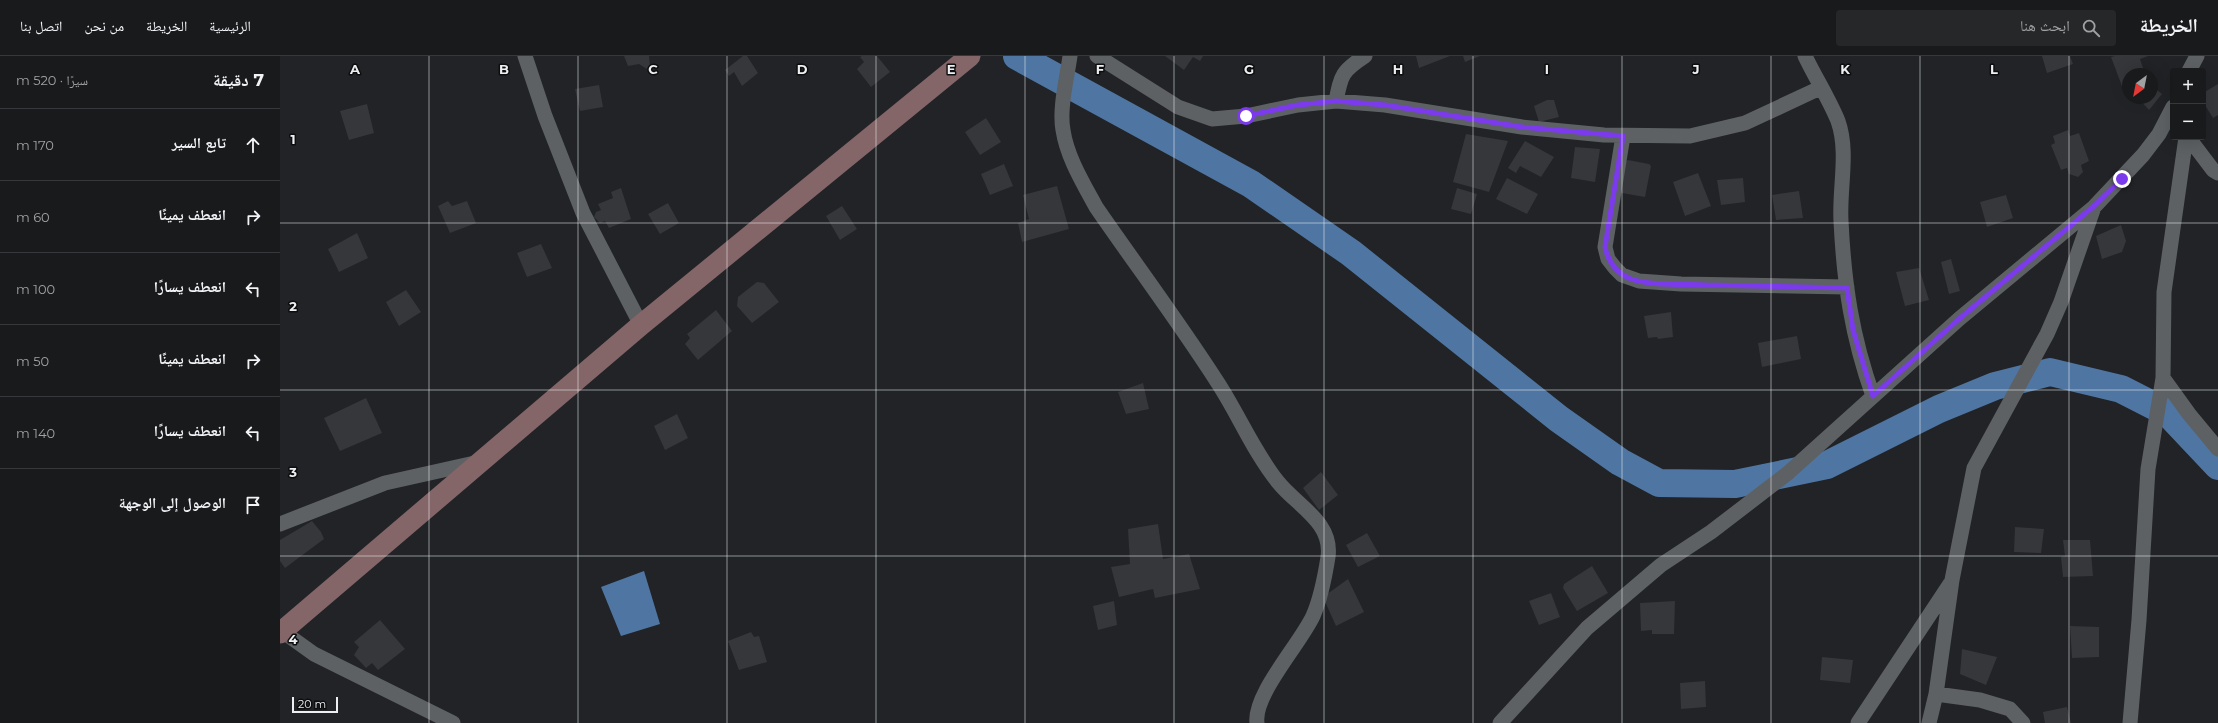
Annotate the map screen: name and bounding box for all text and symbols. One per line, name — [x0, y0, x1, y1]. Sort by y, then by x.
search box — [1836, 10, 2116, 46]
text: الخريطة — [2140, 14, 2198, 37]
text: ابحث هنا — [2020, 16, 2070, 35]
text: اتصل بنا — [20, 17, 62, 35]
text: من نحن — [84, 17, 124, 35]
text: الخريطة — [146, 17, 187, 35]
text: الرئيسية — [209, 17, 251, 35]
icon: search — [2080, 17, 2102, 39]
text: A — [349, 61, 361, 77]
text: B — [499, 61, 509, 77]
text: C — [648, 61, 658, 77]
text: D — [797, 61, 808, 77]
text: E — [947, 61, 956, 77]
text: F — [1096, 61, 1104, 77]
text: G — [1244, 61, 1254, 77]
text: H — [1393, 61, 1403, 77]
text: I — [1545, 61, 1549, 77]
text: J — [1691, 61, 1700, 77]
text: K — [1840, 61, 1850, 77]
text: L — [1990, 61, 1998, 77]
north arrow — [2122, 68, 2158, 104]
map controls — [2170, 68, 2206, 140]
button: + — [2170, 68, 2206, 104]
text: 7 دقيقة — [213, 70, 264, 90]
text: سيرًا · 520 m — [16, 72, 88, 88]
button: − — [2170, 104, 2206, 140]
route start — [1237, 107, 1255, 125]
text: 1 — [290, 131, 296, 147]
text: تابع السير — [172, 133, 226, 152]
icon: ahead — [242, 134, 264, 156]
text: 170 m — [16, 137, 54, 153]
route end — [2113, 170, 2131, 188]
text: انعطف يمينًا — [158, 205, 226, 224]
icon: right — [242, 206, 264, 228]
text: 60 m — [16, 209, 50, 225]
text: انعطف يسارًا — [154, 277, 226, 296]
icon: left — [242, 278, 264, 300]
text: 100 m — [16, 281, 55, 297]
text: 2 — [289, 298, 297, 314]
text: انعطف يمينًا — [158, 349, 226, 368]
icon: right — [242, 350, 264, 372]
text: 50 m — [16, 353, 49, 369]
text: انعطف يسارًا — [154, 421, 226, 440]
icon: left — [242, 422, 264, 444]
text: 140 m — [16, 425, 55, 441]
text: 3 — [288, 464, 297, 480]
text: الوصول إلى الوجهة — [119, 493, 226, 512]
icon: arrive — [242, 494, 264, 516]
text: 4 — [289, 631, 298, 647]
scale bar — [292, 695, 338, 714]
text: 20 m — [298, 697, 326, 711]

